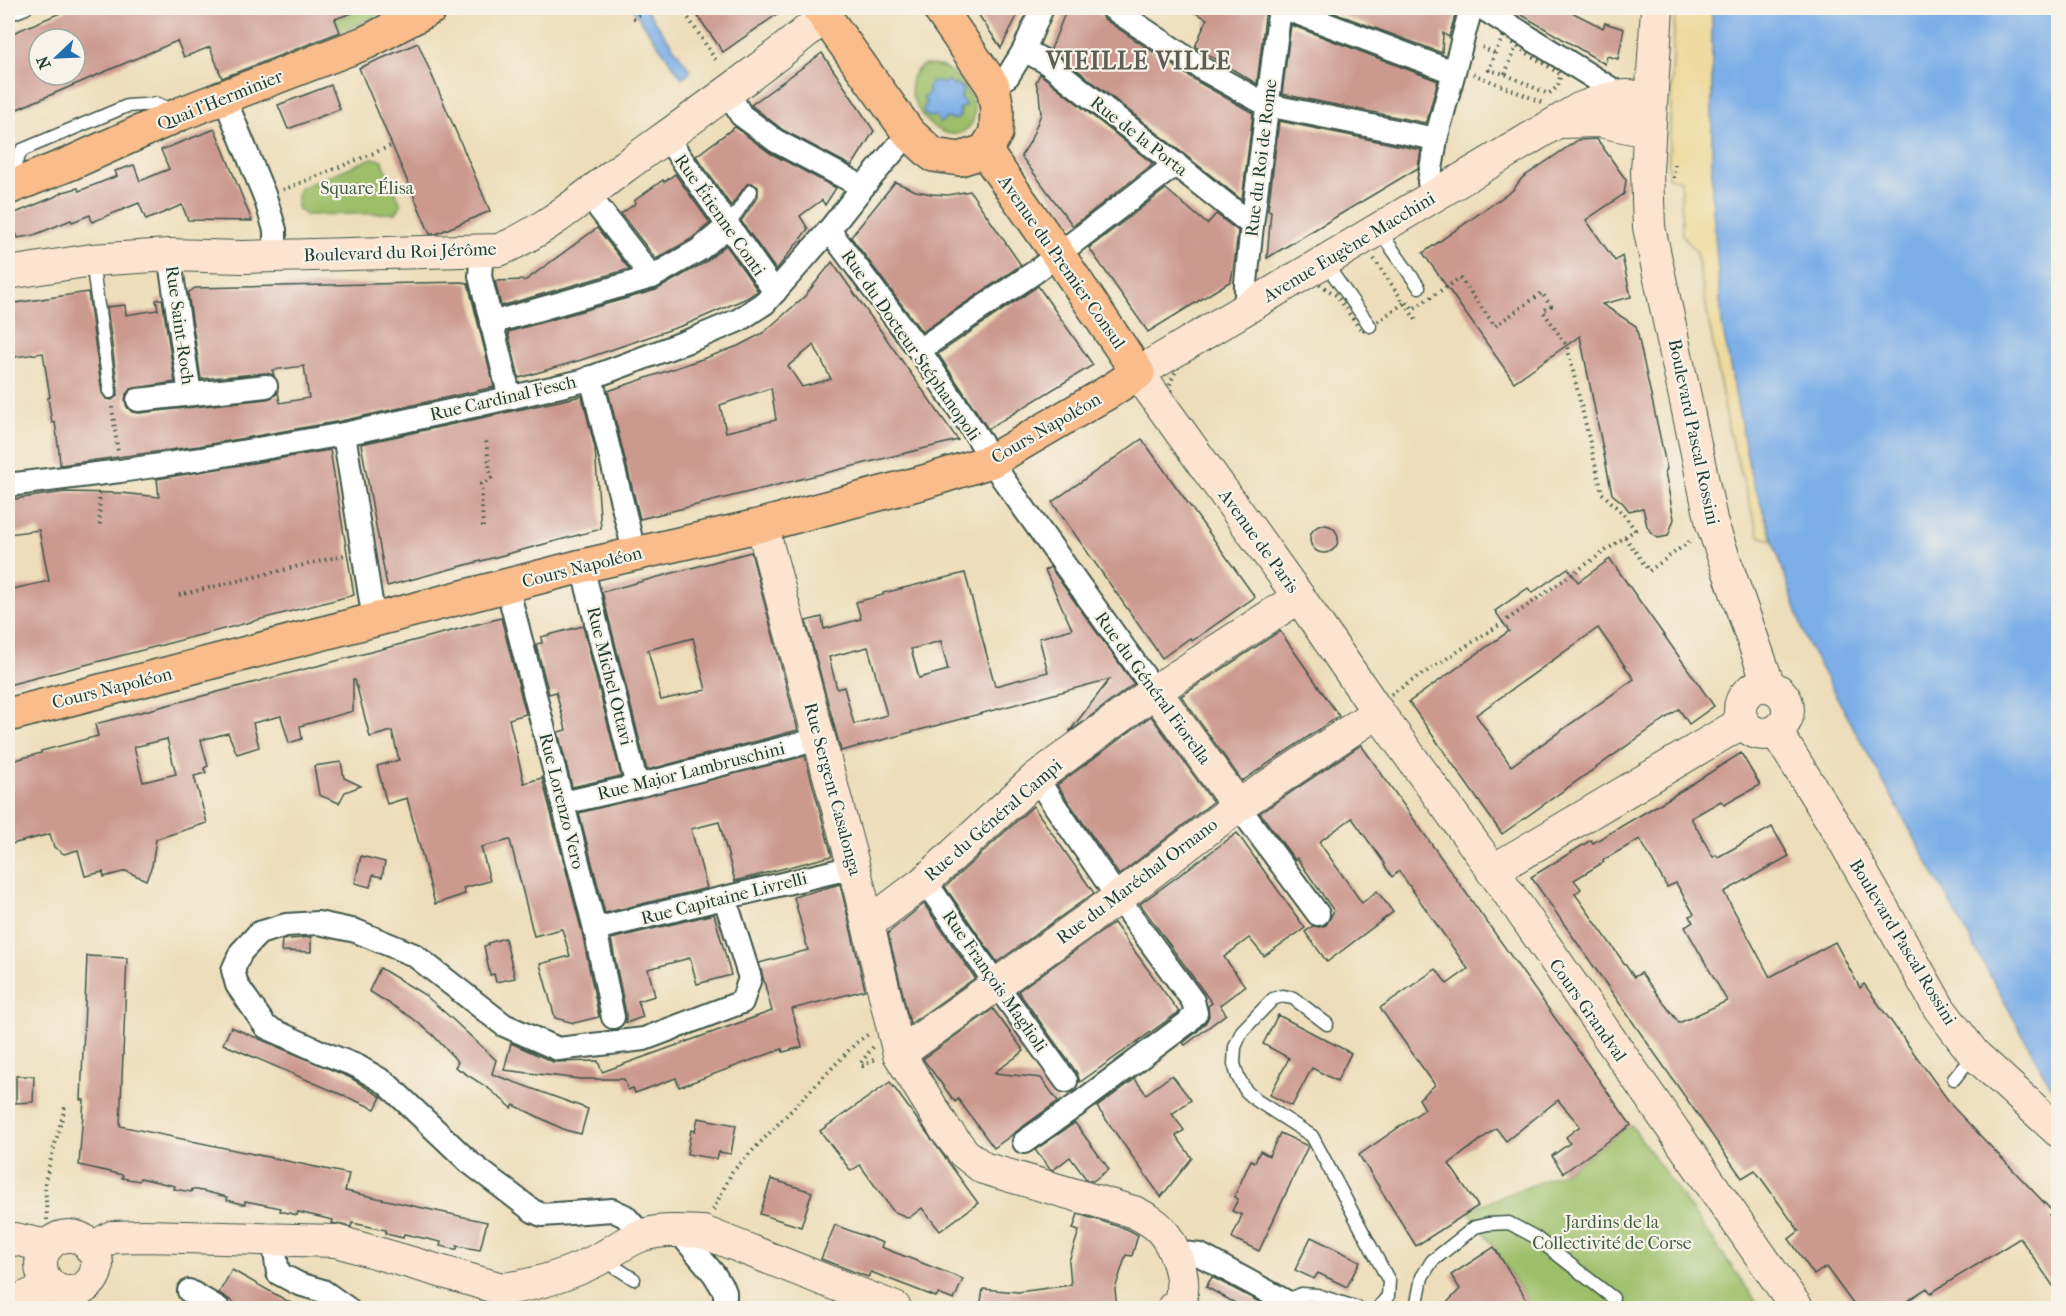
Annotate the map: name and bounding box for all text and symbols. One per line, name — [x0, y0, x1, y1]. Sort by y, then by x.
north arrow — [27, 27, 87, 87]
district label: VIEILLE VILLE — [1045, 47, 1232, 75]
text: N — [32, 53, 55, 72]
street label: Quai l'Herminier — [154, 66, 286, 135]
street label: Rue du Roi de Rome — [1241, 78, 1282, 238]
street label: Rue de la Porta — [1086, 92, 1192, 181]
street label: Rue Étienne Conti — [670, 150, 771, 281]
street label: Avenue du Premier Consul — [993, 171, 1130, 353]
park label: Square Élisa — [320, 177, 415, 199]
street label: Avenue Eugène Macchini — [1259, 187, 1439, 308]
street label: Boulevard du Roi Jérôme — [303, 239, 497, 266]
street label: Rue du Docteur Stéphanopoli — [836, 246, 985, 445]
street label: Rue Saint-Roch — [161, 264, 198, 386]
street label: Boulevard Pascal Rossini — [1664, 337, 1724, 528]
street label: Rue Cardinal Fesch — [428, 371, 578, 426]
street label: Cours Napoléon — [988, 388, 1105, 468]
street label: Avenue de Paris — [1213, 484, 1303, 598]
street label: Cours Napoléon — [520, 542, 645, 593]
street label: Rue Michel Ottavi — [582, 605, 637, 748]
street label: Rue du Général Fiorella — [1090, 608, 1215, 769]
street label: Cours Napoléon — [50, 663, 175, 714]
street label: Rue Sergent Casalonga — [799, 700, 866, 879]
street label: Rue Lorenzo Vero — [534, 731, 589, 871]
street label: Rue Major Lambruschini — [595, 738, 788, 805]
street label: Rue du Général Campi — [920, 754, 1067, 886]
street label: Rue du Maréchal Ornano — [1053, 814, 1222, 949]
street label: Boulevard Pascal Rossini — [1845, 856, 1961, 1030]
street label: Rue Capitaine Livrelli — [639, 867, 810, 929]
street label: Rue François Maglioli — [938, 906, 1052, 1057]
street label: Cours Grandval — [1544, 955, 1631, 1066]
park label: Jardins de la Collectivité de Corse — [1532, 1212, 1692, 1254]

